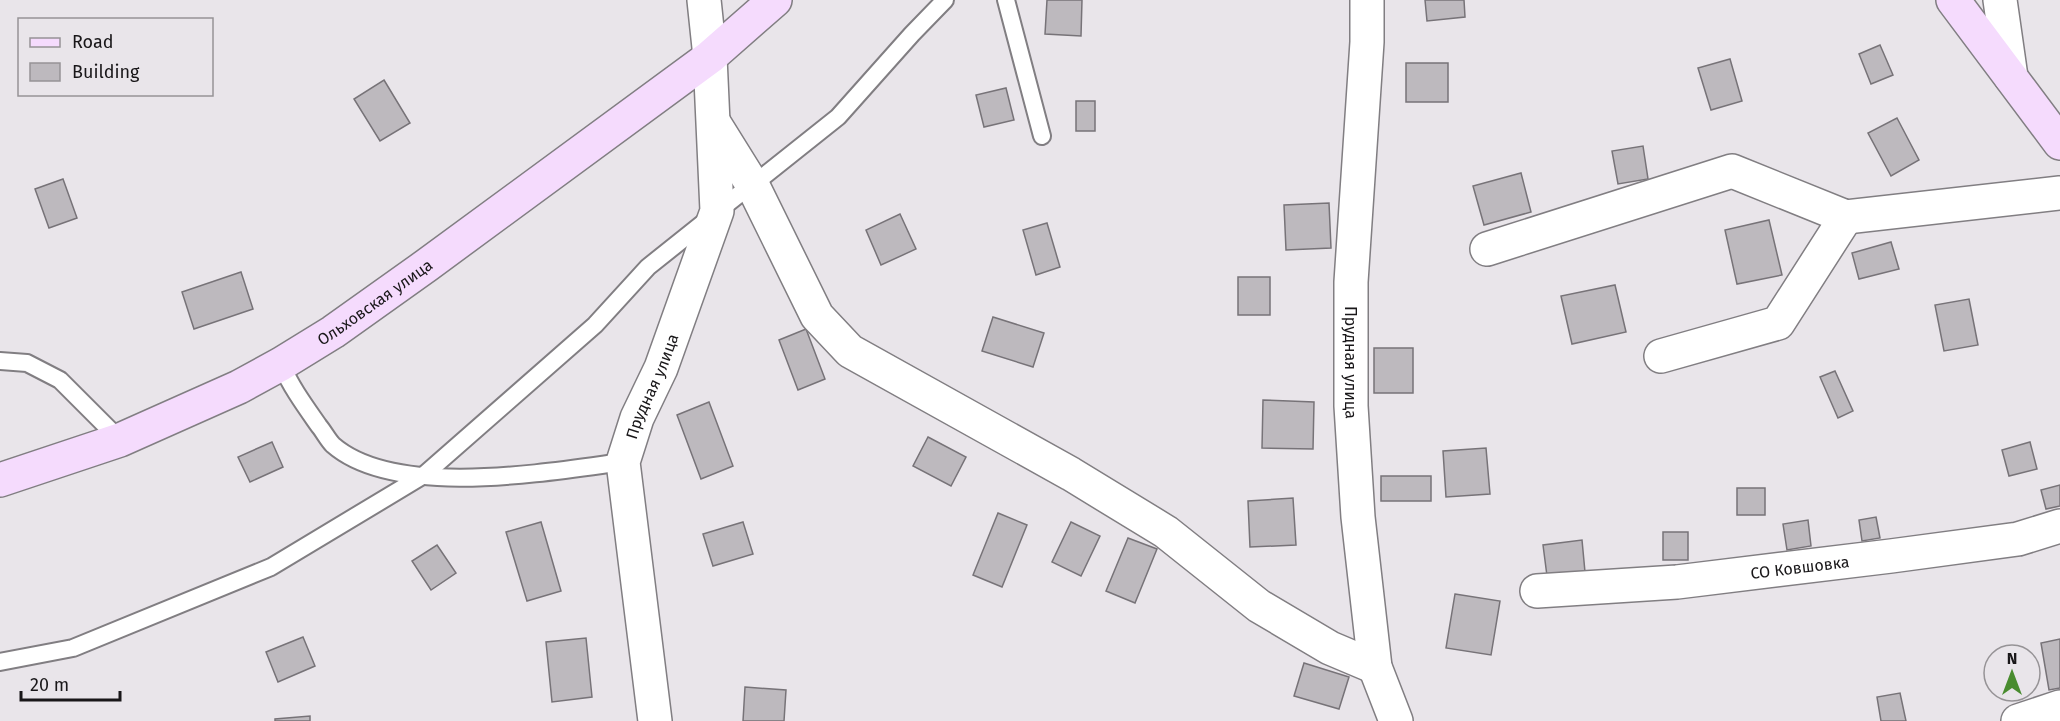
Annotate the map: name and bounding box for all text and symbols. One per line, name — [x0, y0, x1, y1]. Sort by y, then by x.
legend — [18, 18, 213, 96]
text: Road — [72, 31, 114, 53]
text: Building — [72, 61, 140, 83]
street label: Ольховская улица — [314, 255, 436, 349]
street label: Прудная улица — [1342, 306, 1361, 419]
street label: Прудная улица — [621, 331, 682, 441]
street label: СО Ковшовка — [1749, 552, 1850, 583]
north arrow — [1982, 643, 2042, 703]
text: N — [2007, 649, 2017, 668]
scale bar — [21, 664, 120, 702]
text: 20 m — [30, 674, 69, 696]

